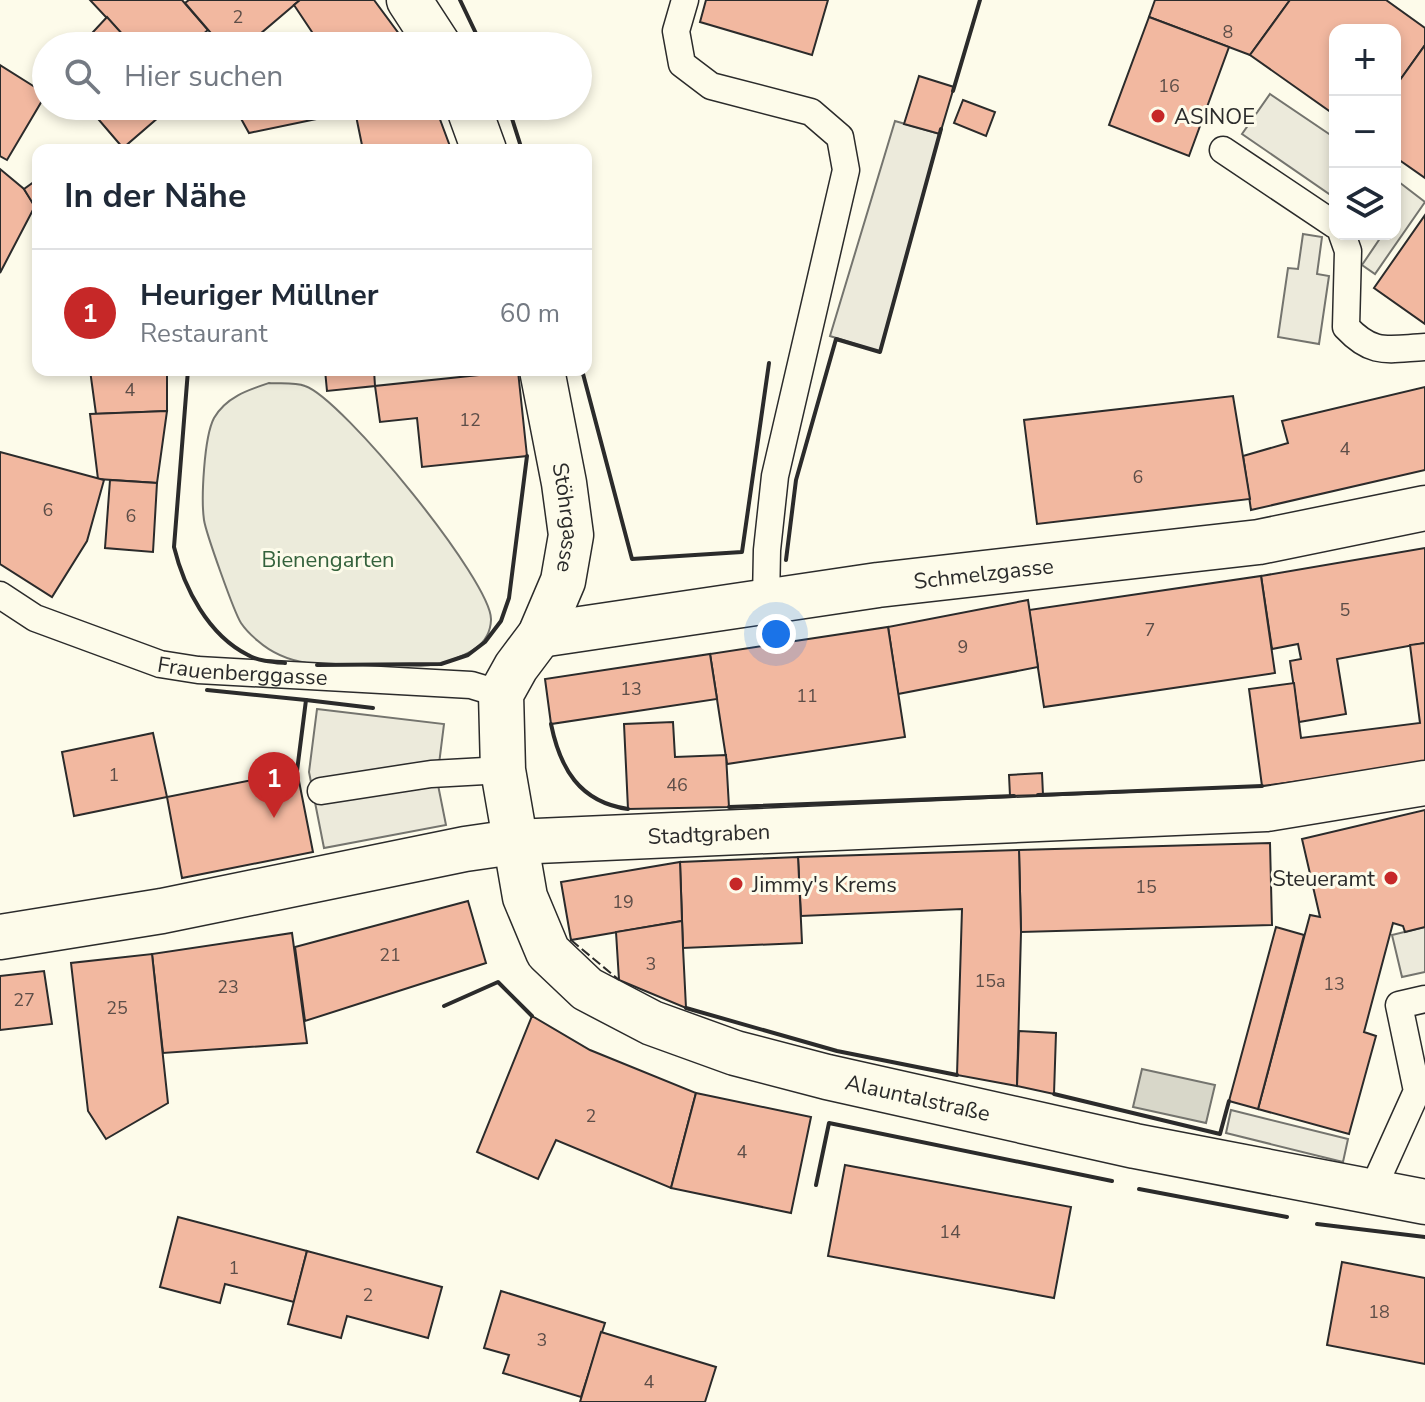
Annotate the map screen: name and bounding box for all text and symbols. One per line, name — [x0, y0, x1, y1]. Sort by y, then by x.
house number: 2 — [233, 5, 243, 29]
house number: 8 — [1223, 20, 1233, 44]
map controls — [1329, 24, 1401, 240]
button: + — [1329, 24, 1401, 96]
search box — [32, 32, 592, 120]
icon: search — [60, 54, 104, 98]
text: Hier suchen — [124, 56, 283, 97]
house number: 16 — [1158, 74, 1180, 98]
button: − — [1329, 96, 1401, 168]
place label: ASINOE — [1174, 102, 1255, 132]
marker: ASINOE — [1149, 107, 1167, 125]
button: layers — [1329, 168, 1401, 240]
text: In der Nähe — [64, 173, 246, 219]
text: Heuriger Müllner — [140, 275, 379, 316]
text: 1 — [82, 296, 98, 331]
text: 60 m — [500, 296, 560, 331]
text: Restaurant — [140, 316, 268, 351]
house number: 4 — [125, 378, 136, 402]
house number: 12 — [459, 408, 481, 432]
house number: 4 — [1340, 437, 1351, 461]
street label: Stöhrgasse — [544, 460, 586, 575]
house number: 6 — [1133, 465, 1143, 489]
house number: 6 — [43, 498, 53, 522]
house number: 6 — [126, 504, 136, 528]
park label: Bienengarten — [261, 545, 395, 575]
street label: Schmelzgasse — [912, 551, 1055, 597]
house number: 5 — [1340, 598, 1350, 622]
your location — [756, 614, 796, 654]
house number: 7 — [1145, 618, 1155, 642]
house number: 9 — [958, 635, 968, 659]
street label: Frauenberggasse — [155, 650, 328, 693]
house number: 13 — [620, 677, 642, 701]
house number: 11 — [796, 684, 818, 708]
pin: 1 — [248, 752, 300, 818]
house number: 1 — [109, 763, 119, 787]
house number: 46 — [666, 773, 688, 797]
street label: Stadtgraben — [647, 817, 771, 852]
place label: Steueramt — [1272, 864, 1375, 894]
marker: Steueramt — [1382, 869, 1400, 887]
place label: Jimmy's Krems — [751, 870, 897, 900]
marker: Jimmy's Krems — [727, 875, 745, 893]
house number: 15 — [1135, 875, 1157, 899]
house number: 19 — [612, 890, 634, 914]
house number: 21 — [379, 943, 401, 967]
house number: 3 — [646, 952, 656, 976]
house number: 15a — [974, 969, 1006, 993]
house number: 13 — [1323, 972, 1345, 996]
house number: 23 — [217, 975, 239, 999]
house number: 27 — [13, 988, 35, 1012]
house number: 25 — [106, 996, 128, 1020]
street label: Alauntalstraße — [842, 1068, 993, 1129]
house number: 2 — [586, 1104, 596, 1128]
house number: 4 — [737, 1140, 748, 1164]
house number: 14 — [939, 1220, 961, 1244]
house number: 1 — [229, 1256, 239, 1280]
house number: 2 — [363, 1283, 373, 1307]
house number: 18 — [1368, 1300, 1390, 1324]
house number: 3 — [537, 1328, 547, 1352]
house number: 4 — [644, 1370, 655, 1394]

